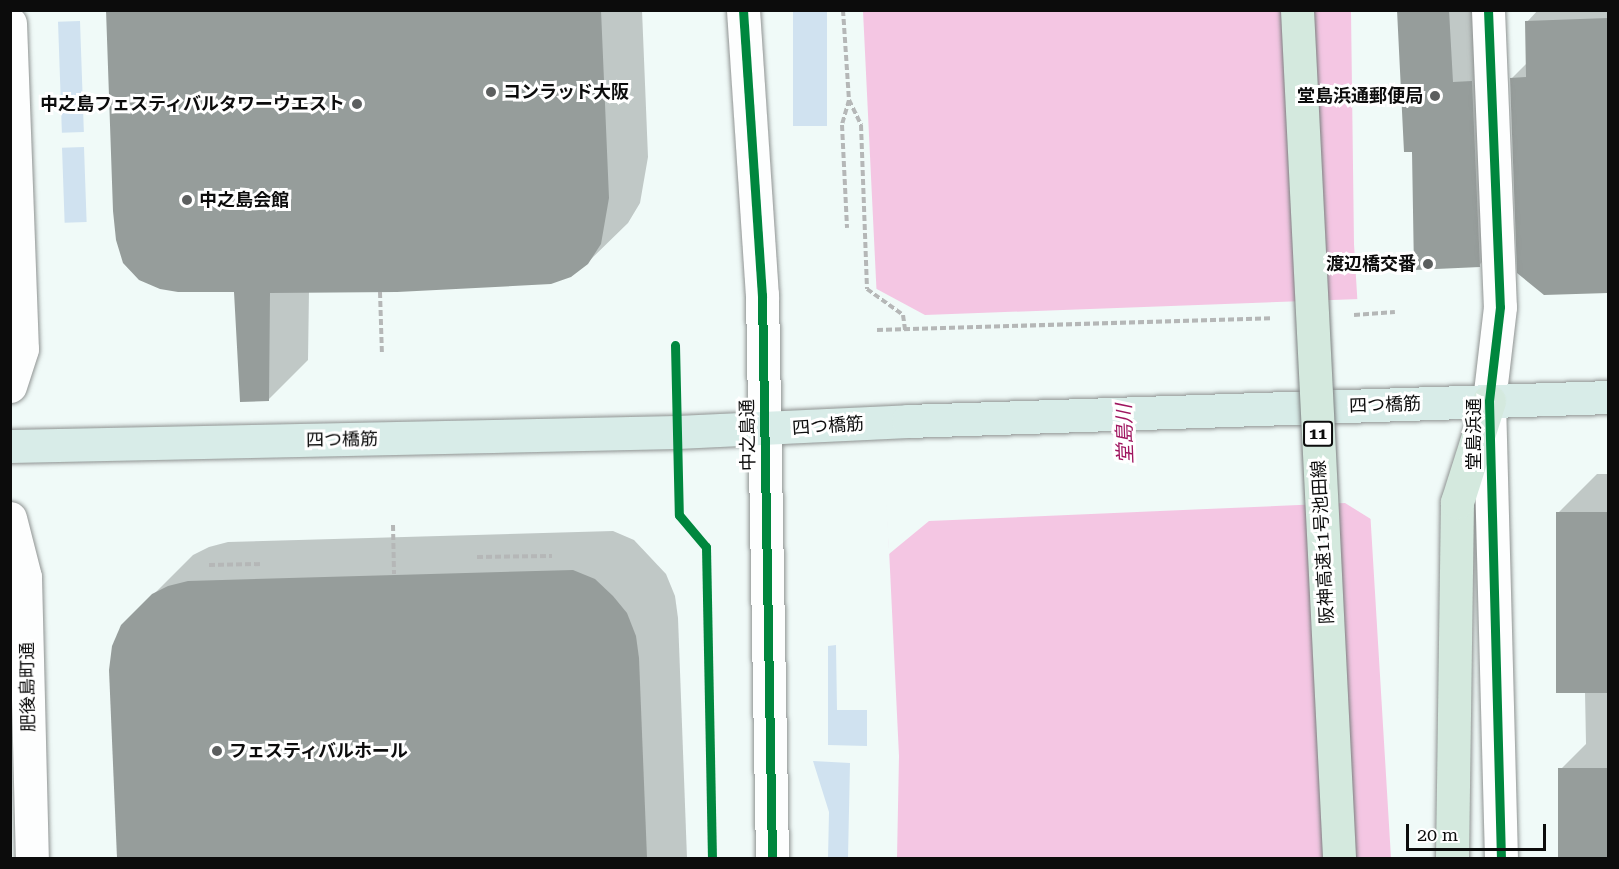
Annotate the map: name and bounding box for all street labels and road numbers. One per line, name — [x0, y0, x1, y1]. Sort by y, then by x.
street label: 四つ橋筋 — [1349, 393, 1421, 417]
street label: 堂島浜通 — [1463, 398, 1485, 470]
street label: 中之島通 — [737, 399, 759, 471]
street label: 四つ橋筋 — [791, 413, 865, 439]
road number: 11 — [1303, 421, 1333, 447]
street label: 四つ橋筋 — [306, 429, 378, 451]
street label: 阪神高速11号池田線 — [1308, 459, 1338, 625]
street label: 肥後島町通 — [16, 642, 40, 732]

